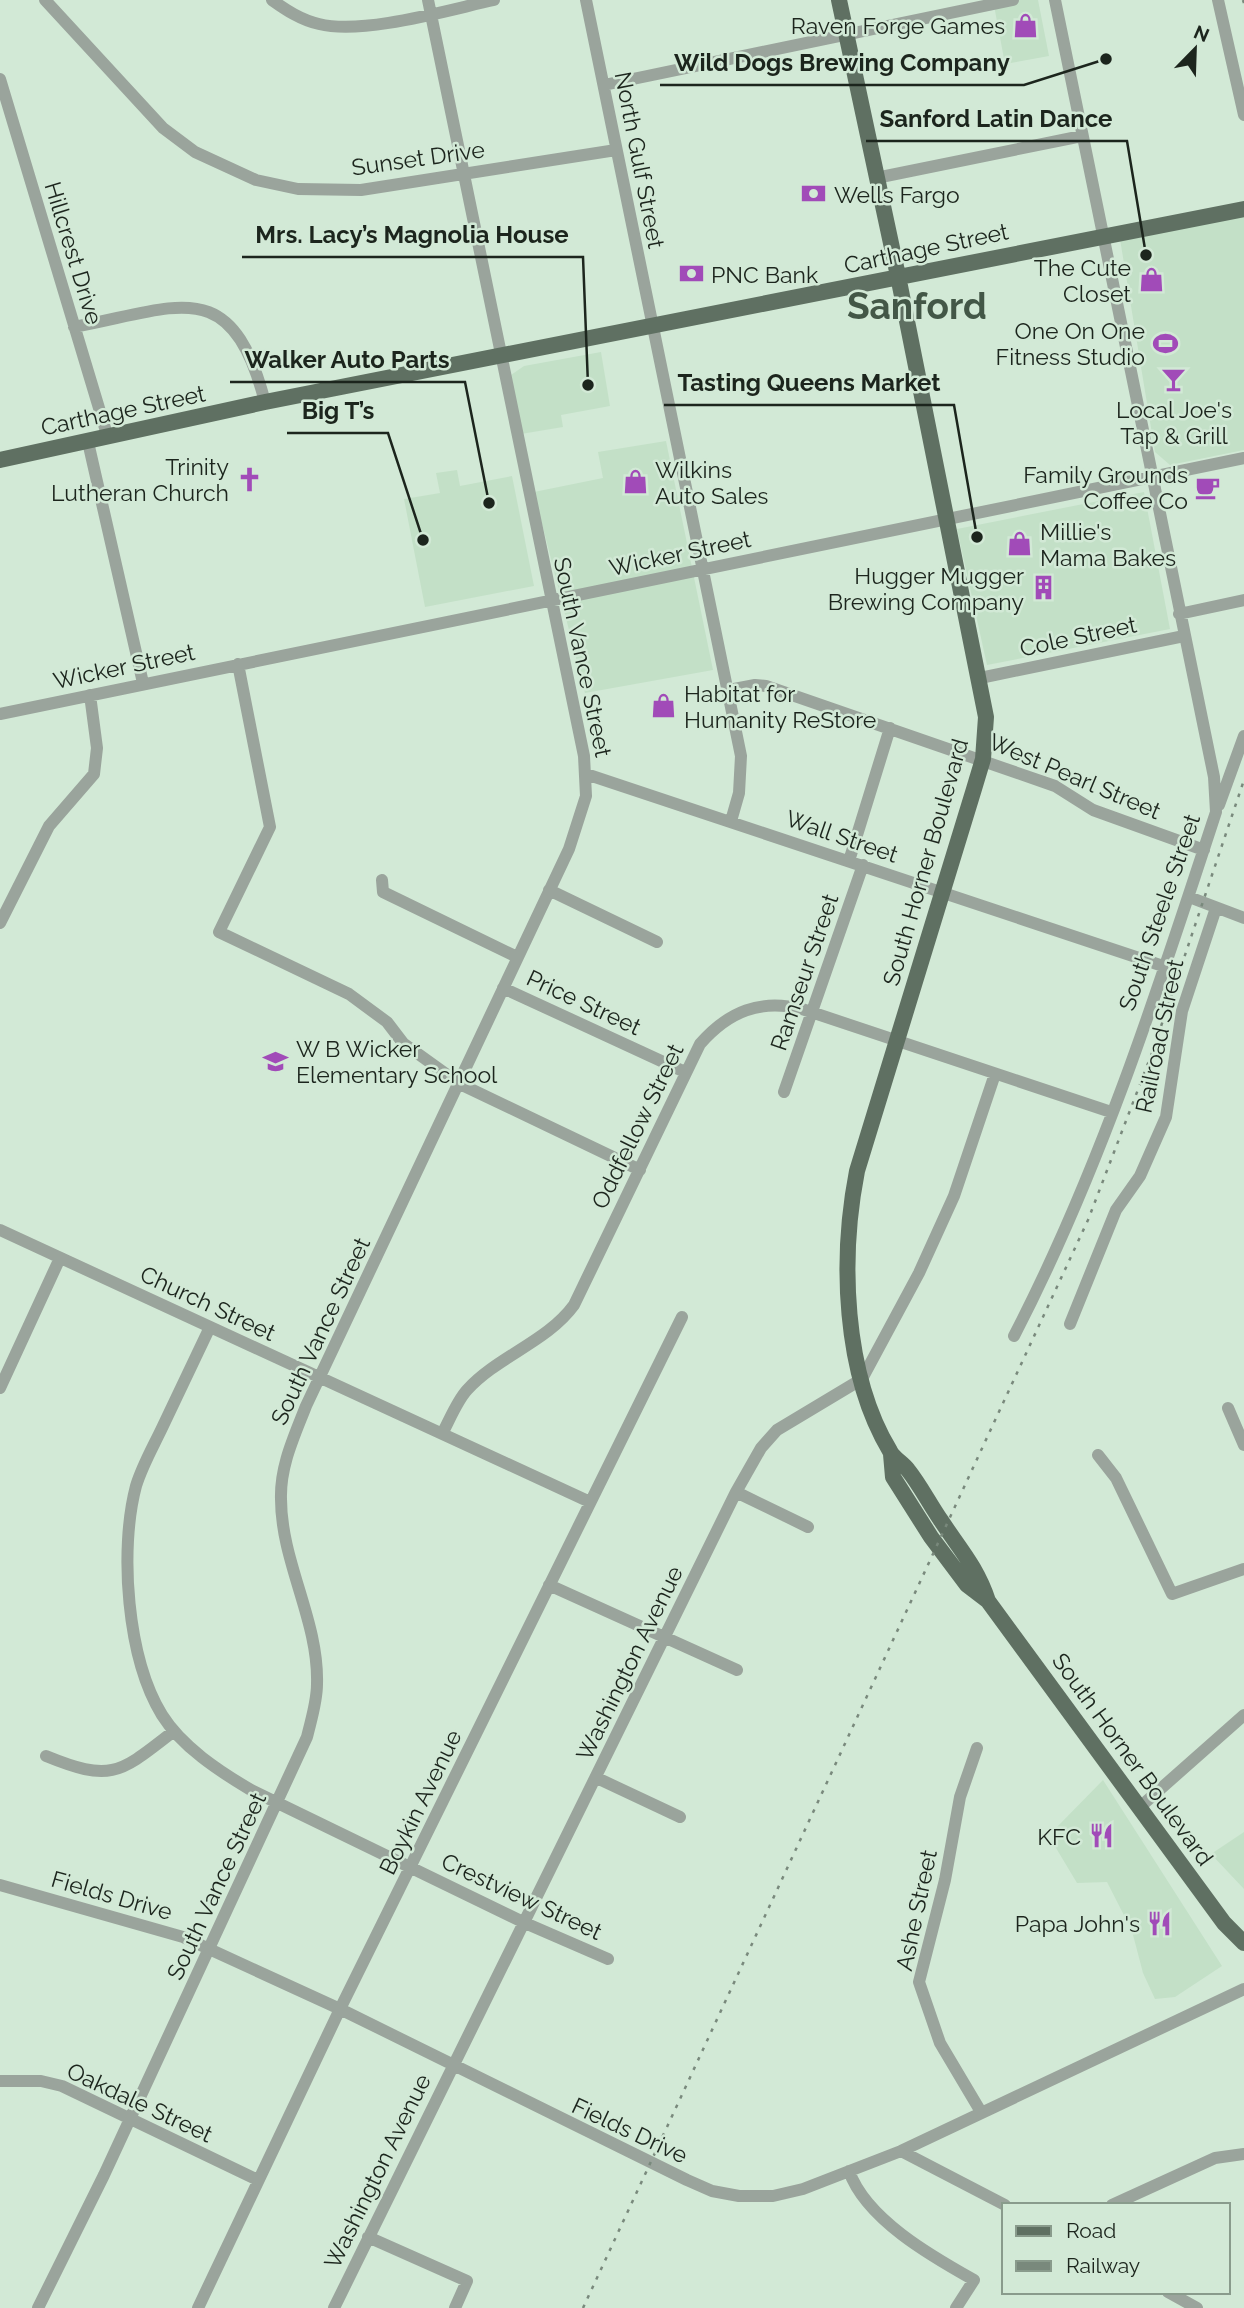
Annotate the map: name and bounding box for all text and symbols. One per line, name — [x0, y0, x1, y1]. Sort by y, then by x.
shop icon: Raven Forge Games — [1011, 11, 1039, 39]
place label: Raven Forge Games — [791, 12, 1005, 39]
north arrow — [1160, 14, 1230, 84]
text: N — [1191, 20, 1213, 46]
callout: Wild Dogs Brewing Company — [660, 40, 1024, 85]
text: Wild Dogs Brewing Company — [674, 48, 1010, 77]
street label: North Gulf Street — [610, 69, 670, 251]
callout: Sanford Latin Dance — [866, 96, 1127, 141]
text: Sanford Latin Dance — [880, 104, 1112, 133]
street label: Sunset Drive — [350, 135, 486, 181]
street label: Hillcrest Drive — [39, 178, 109, 328]
bank icon: Wells Fargo — [800, 180, 828, 208]
place label: Wells Fargo — [834, 181, 960, 208]
callout: Mrs. Lacy’s Magnolia House — [242, 212, 583, 257]
street label: Carthage Street — [841, 217, 1011, 279]
text: Mrs. Lacy’s Magnolia House — [255, 220, 569, 249]
place label: The Cute Closet — [1034, 254, 1131, 307]
bank icon: PNC Bank — [677, 260, 705, 288]
place label: PNC Bank — [711, 261, 818, 288]
shop icon: The Cute Closet — [1137, 266, 1165, 294]
district label: Sanford — [847, 284, 987, 328]
place label: One On One Fitness Studio — [996, 317, 1145, 370]
sports icon: One On One Fitness Studio — [1151, 329, 1179, 357]
callout: Walker Auto Parts — [230, 337, 465, 382]
text: Walker Auto Parts — [244, 345, 450, 374]
callout: Tasting Queens Market — [664, 360, 954, 405]
bar icon: Local Joe's Tap & Grill — [1160, 365, 1188, 393]
text: Tasting Queens Market — [678, 368, 940, 397]
street label: Carthage Street — [38, 379, 208, 441]
callout: Big T’s — [287, 388, 388, 433]
text: Big T’s — [302, 396, 374, 425]
place label: Local Joe's Tap & Grill — [1116, 396, 1232, 449]
place label: Trinity Lutheran Church — [51, 453, 229, 506]
place label: Wilkins Auto Sales — [655, 456, 768, 509]
place label: Family Grounds Coffee Co — [1023, 461, 1188, 514]
church icon: Trinity Lutheran Church — [235, 465, 263, 493]
shop icon: Wilkins Auto Sales — [621, 468, 649, 496]
cafe icon: Family Grounds Coffee Co — [1194, 473, 1222, 501]
place label: Millie's Mama Bakes — [1040, 518, 1176, 571]
street label: Wicker Street — [607, 525, 753, 581]
shop icon: Millie's Mama Bakes — [1006, 530, 1034, 558]
street label: South Vance Street — [549, 555, 617, 760]
place label: Hugger Mugger Brewing Company — [828, 562, 1024, 615]
building icon: Hugger Mugger Brewing Company — [1030, 574, 1058, 602]
street label: Cole Street — [1017, 610, 1139, 662]
street label: Wicker Street — [51, 638, 197, 694]
place label: Habitat for Humanity ReStore — [684, 680, 876, 733]
shop icon: Habitat for Humanity ReStore — [650, 692, 678, 720]
street label: West Pearl Street — [985, 728, 1165, 825]
street label: South Horner Boulevard — [877, 735, 973, 989]
street label: Wall Street — [782, 804, 902, 868]
street label: South Steele Street — [1113, 810, 1205, 1014]
street label: Ramseur Street — [765, 890, 844, 1054]
street label: Railroad Street — [1130, 956, 1189, 1115]
street label: Price Street — [523, 964, 646, 1040]
place label: W B Wicker Elementary School — [296, 1035, 498, 1088]
street label: Oddfellow Street — [585, 1039, 689, 1213]
school or university icon: W B Wicker Elementary School — [262, 1047, 290, 1075]
street label: South Vance Street — [265, 1233, 375, 1429]
street label: Church Street — [136, 1260, 280, 1346]
street label: Washington Avenue — [570, 1561, 688, 1765]
street label: South Horner Boulevard — [1047, 1648, 1219, 1870]
street label: Boykin Avenue — [373, 1725, 467, 1879]
street label: South Vance Street — [161, 1788, 271, 1984]
restaurant icon: KFC — [1087, 1822, 1115, 1850]
place label: KFC — [1037, 1823, 1081, 1850]
street label: Crestview Street — [437, 1847, 607, 1945]
street label: Ashe Street — [890, 1847, 942, 1973]
street label: Fields Drive — [48, 1865, 176, 1925]
restaurant icon: Papa John's — [1146, 1909, 1174, 1937]
place label: Papa John's — [1015, 1910, 1140, 1937]
street label: Oakdale Street — [63, 2056, 217, 2148]
street label: Washington Avenue — [318, 2069, 436, 2273]
street label: Fields Drive — [568, 2091, 692, 2169]
legend — [1002, 2203, 1230, 2294]
text: Road — [1066, 2218, 1116, 2243]
text: Railway — [1066, 2253, 1140, 2278]

